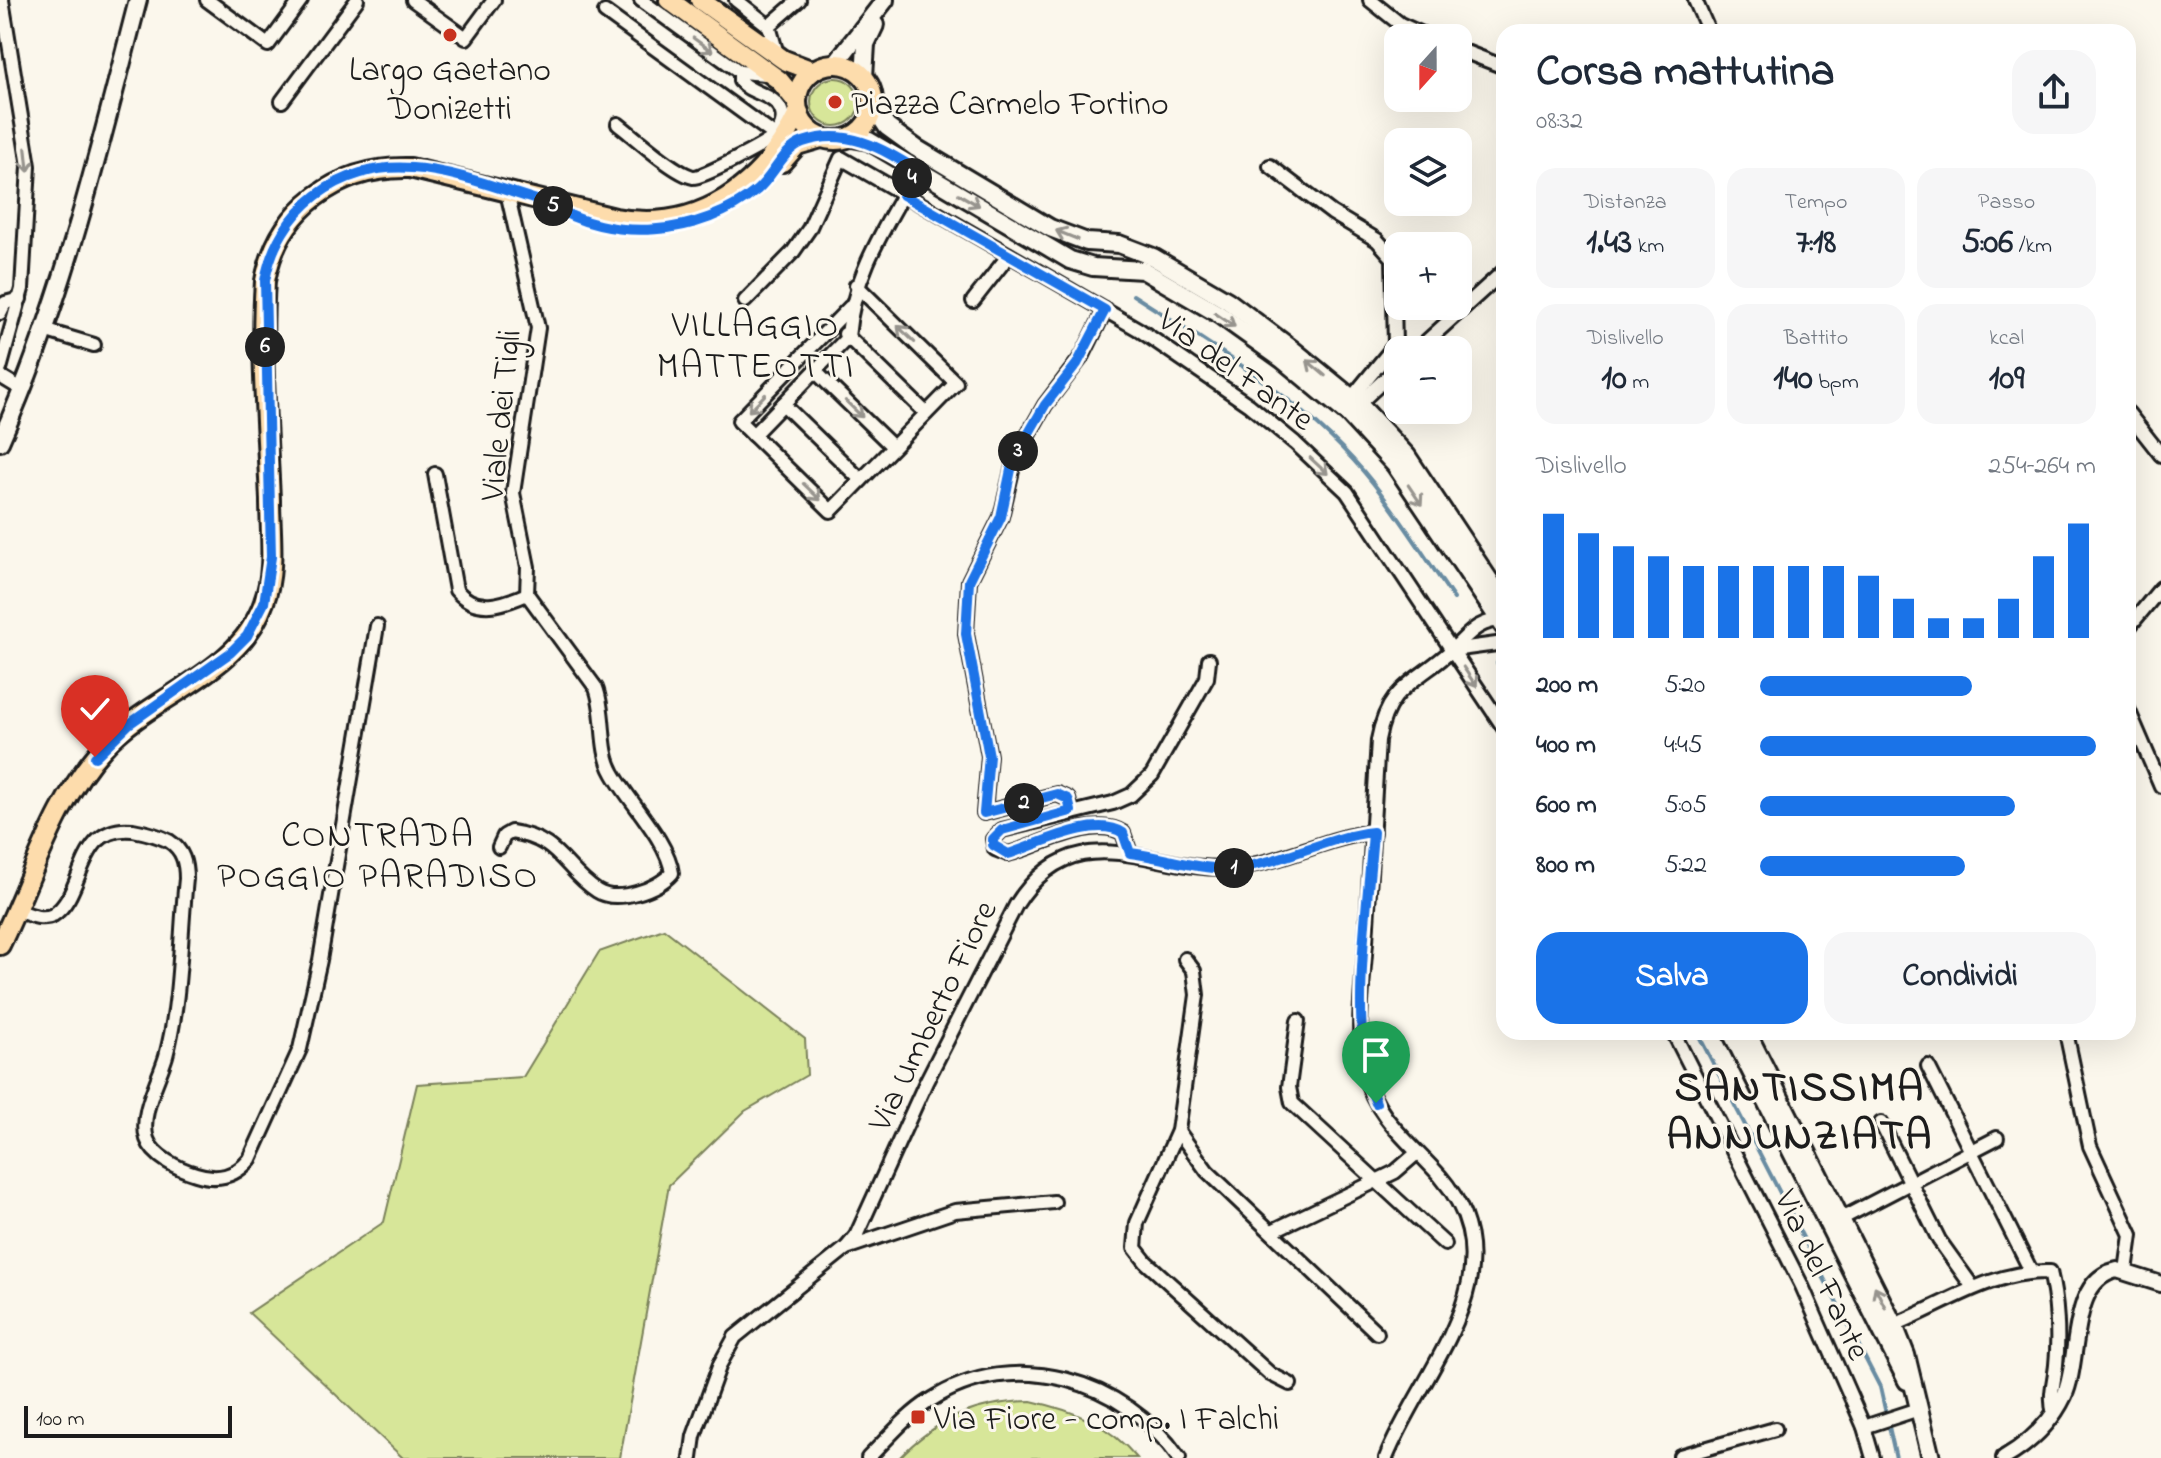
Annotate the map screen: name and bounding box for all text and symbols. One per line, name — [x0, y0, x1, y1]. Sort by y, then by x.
north arrow — [1384, 24, 1472, 112]
map controls — [1384, 24, 1472, 424]
marker: Largo Gaetano Donizetti — [441, 26, 459, 44]
one-way arrow — [691, 36, 713, 53]
text: Corsa mattutina — [1536, 41, 1835, 105]
place label: Largo Gaetano Donizetti — [349, 47, 551, 136]
button: share — [2012, 50, 2096, 134]
place label: Piazza Carmelo Fortino — [851, 81, 1169, 131]
marker: Piazza Carmelo Fortino — [826, 93, 844, 111]
text: 08:32 — [1536, 103, 1583, 141]
button: layers — [1384, 128, 1472, 216]
one-way arrow — [19, 146, 34, 173]
pin: 4 — [892, 158, 932, 198]
text: 4 — [907, 162, 917, 194]
pin: 5 — [533, 186, 573, 226]
text: Distanza — [1584, 187, 1667, 219]
text: Tempo — [1785, 187, 1847, 219]
text: Passo — [1978, 187, 2035, 219]
text: 5 — [547, 190, 559, 222]
one-way arrow — [957, 192, 980, 208]
text: 1.43 — [1586, 219, 1632, 269]
text: 7:18 — [1796, 219, 1836, 269]
text: 5:06 — [1961, 219, 2013, 269]
one-way arrow — [1055, 227, 1080, 241]
text: km — [1632, 231, 1664, 263]
text: /km — [2013, 231, 2052, 263]
button: + — [1384, 232, 1472, 320]
street label: Via del Fante — [1145, 297, 1324, 446]
district label: VILLAGGIO MATTEOTTI — [657, 301, 855, 395]
one-way arrow — [1214, 312, 1236, 328]
text: Dislivello — [1587, 323, 1664, 355]
text: Battito — [1784, 323, 1848, 355]
text: kcal — [1989, 323, 2024, 355]
one-way arrow — [897, 325, 916, 344]
pin: 6 — [245, 327, 285, 367]
street label: Viale dei Tigli — [469, 327, 537, 505]
text: 6 — [260, 331, 270, 363]
button: − — [1384, 336, 1472, 424]
text: 10 — [1601, 355, 1627, 405]
text: 140 — [1773, 355, 1813, 405]
text: 109 — [1989, 355, 2025, 405]
one-way arrow — [1306, 360, 1327, 377]
text: m — [1627, 367, 1649, 399]
text: bpm — [1813, 367, 1859, 399]
one-way arrow — [748, 393, 767, 412]
one-way arrow — [844, 399, 863, 418]
pin: 3 — [998, 431, 1038, 471]
text: 3 — [1013, 435, 1023, 467]
text: Dislivello — [1536, 448, 1627, 486]
text: 254–264 m — [1988, 448, 2096, 486]
one-way arrow — [1309, 456, 1328, 475]
one-way arrow — [802, 482, 821, 501]
one-way arrow — [1407, 483, 1423, 505]
one-way arrow — [1462, 665, 1478, 687]
text: 200 m — [1536, 667, 1598, 705]
text: 5:20 — [1664, 667, 1705, 705]
pin — [61, 675, 129, 757]
icon: check — [73, 687, 117, 731]
text: 400 m — [1536, 727, 1596, 765]
text: 4:45 — [1664, 727, 1703, 765]
pin: 2 — [1004, 783, 1044, 823]
text: 2 — [1019, 787, 1029, 819]
text: 600 m — [1536, 787, 1597, 825]
text: 5:05 — [1664, 787, 1707, 825]
district label: CONTRADA POGGIO PARADISO — [217, 811, 539, 905]
text: 800 m — [1536, 847, 1595, 885]
text: 5:22 — [1664, 847, 1707, 885]
pin: 1 — [1214, 848, 1254, 888]
text: 1 — [1231, 852, 1238, 884]
street label: Via Umberto Fiore — [857, 892, 1013, 1142]
button: Salva — [1536, 932, 1808, 1024]
button: Condividi — [1824, 932, 2096, 1024]
pin — [1342, 1021, 1410, 1103]
icon: arrive — [1354, 1033, 1398, 1077]
district label: SANTISSIMA ANNUNZIATA — [1666, 1059, 1934, 1168]
street label: Via del Fante — [1759, 1181, 1882, 1370]
one-way arrow — [1872, 1285, 1887, 1309]
place label: Via Fiore - comp. I Falchi — [933, 1396, 1279, 1446]
scale bar — [24, 1402, 232, 1438]
text: 100 m — [36, 1404, 85, 1436]
marker: Via Fiore - comp. I Falchi — [909, 1408, 927, 1426]

